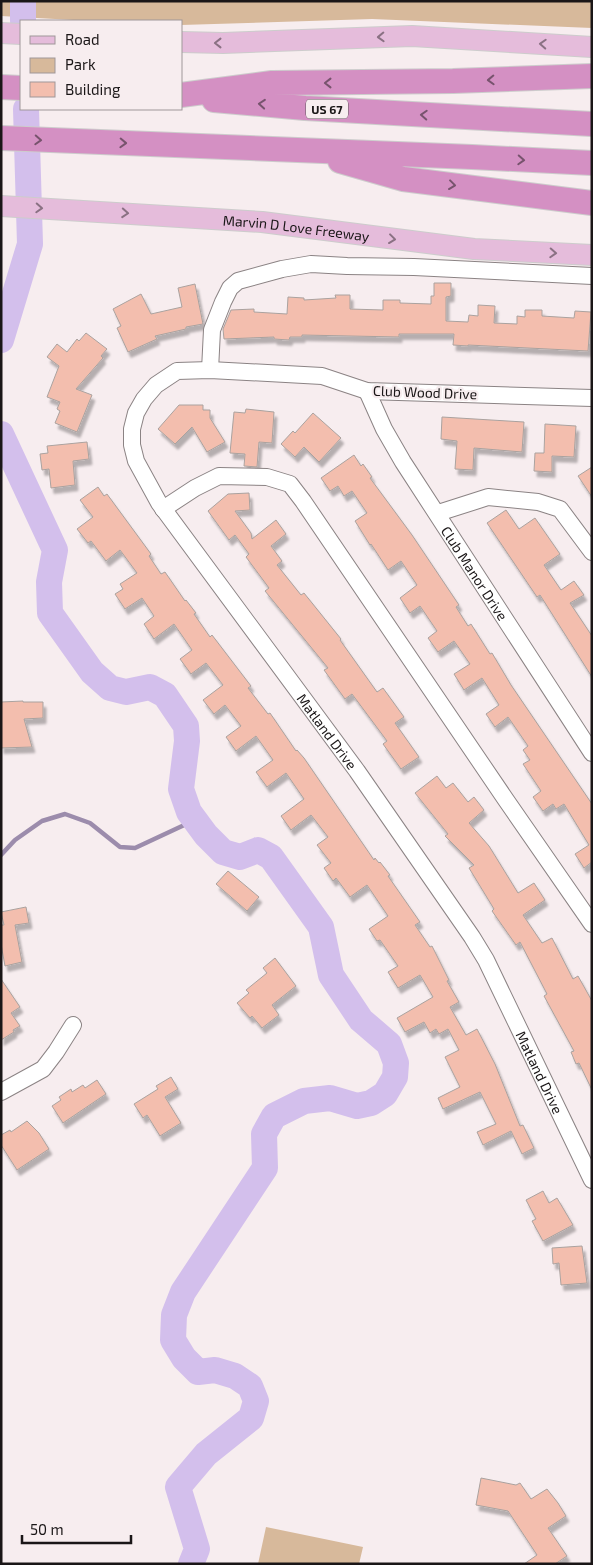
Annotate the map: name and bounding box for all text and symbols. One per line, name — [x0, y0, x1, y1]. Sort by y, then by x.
legend — [20, 20, 182, 110]
text: Road — [65, 30, 100, 48]
one-way arrow — [377, 32, 384, 42]
one-way arrow — [214, 38, 222, 48]
one-way arrow — [539, 39, 547, 50]
text: Park — [65, 55, 96, 73]
one-way arrow — [486, 75, 494, 85]
one-way arrow — [324, 78, 332, 88]
text: Building — [65, 80, 121, 98]
one-way arrow — [258, 99, 266, 110]
road number: US 67 — [306, 100, 348, 118]
one-way arrow — [420, 109, 428, 120]
one-way arrow — [34, 134, 42, 145]
one-way arrow — [119, 138, 127, 149]
one-way arrow — [517, 154, 525, 165]
one-way arrow — [448, 179, 456, 190]
one-way arrow — [35, 202, 43, 213]
one-way arrow — [122, 208, 130, 219]
street label: Marvin D Love Freeway — [222, 211, 371, 244]
one-way arrow — [388, 233, 396, 244]
one-way arrow — [550, 248, 558, 259]
street label: Club Wood Drive — [373, 382, 477, 402]
street label: Club Manor Drive — [438, 523, 512, 623]
street label: Matland Drive — [294, 690, 361, 772]
street label: Matland Drive — [513, 1028, 567, 1116]
scale bar — [22, 1512, 131, 1544]
text: 50 m — [30, 1520, 64, 1538]

